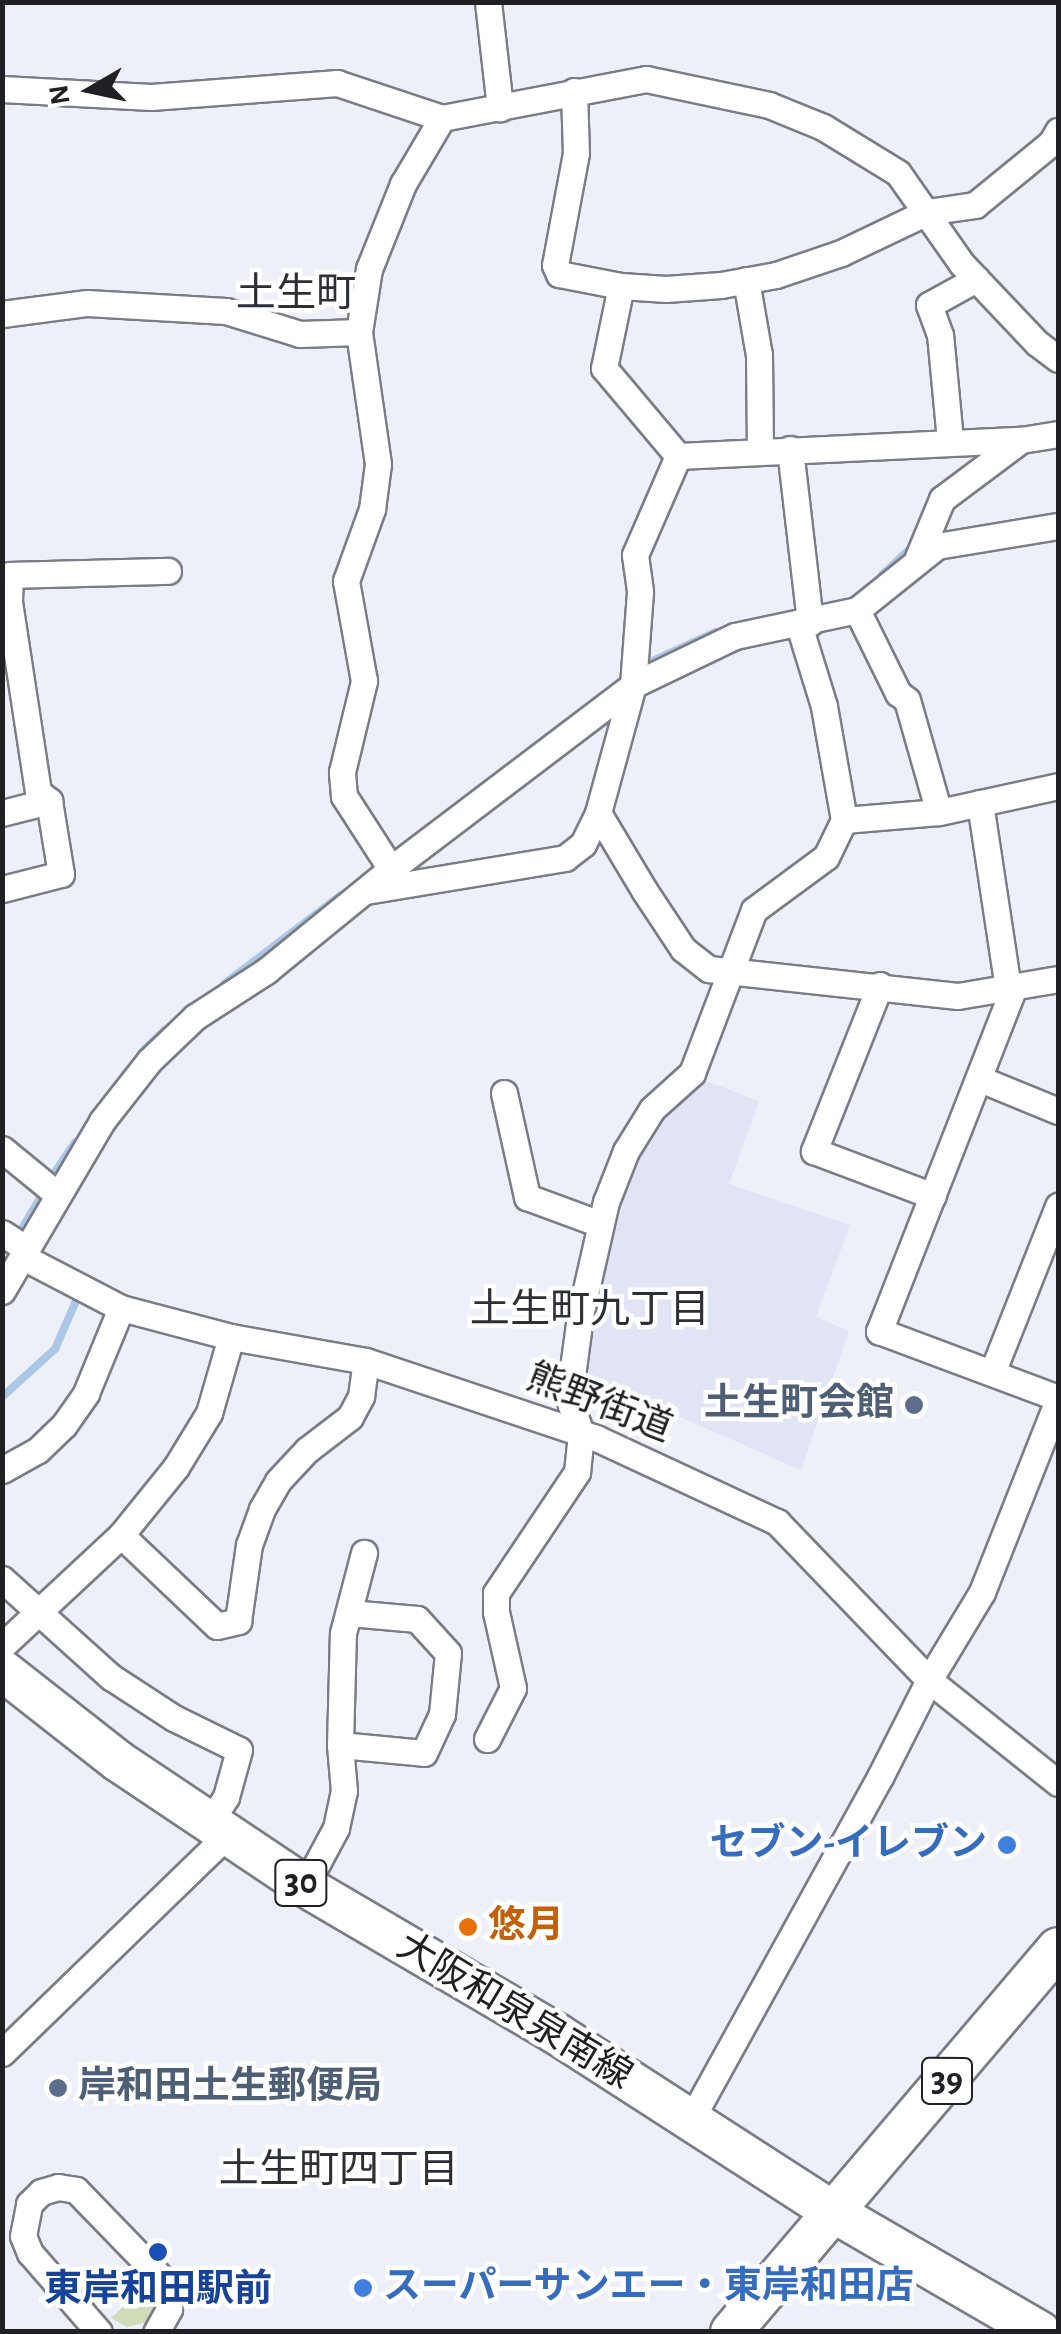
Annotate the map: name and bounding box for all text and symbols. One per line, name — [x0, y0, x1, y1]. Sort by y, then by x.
north arrow — [40, 40, 140, 140]
text: N — [45, 83, 76, 106]
district label: 土生町 — [236, 270, 356, 318]
district label: 土生町九丁目 — [470, 1286, 710, 1334]
street label: 熊野街道 — [520, 1355, 678, 1453]
place label: 土生町会館 — [704, 1382, 894, 1428]
marker: 土生町会館 — [903, 1394, 925, 1416]
place label: セブン-イレブン — [709, 1822, 987, 1868]
marker: セブン-イレブン — [996, 1834, 1018, 1856]
road number: 30 — [274, 1853, 328, 1913]
place label: 悠月 — [488, 1904, 564, 1950]
marker: 悠月 — [457, 1916, 479, 1938]
street label: 大阪和泉泉南線 — [388, 1924, 640, 2100]
road number: 39 — [920, 2051, 974, 2111]
place label: 岸和田土生郵便局 — [78, 2065, 382, 2111]
marker: 岸和田土生郵便局 — [47, 2077, 69, 2099]
district label: 土生町四丁目 — [219, 2146, 459, 2194]
marker: 東岸和田駅前 — [147, 2241, 169, 2263]
place label: スーパーサンエー・東岸和田店 — [383, 2265, 915, 2311]
place label: 東岸和田駅前 — [44, 2268, 272, 2314]
marker: スーパーサンエー・東岸和田店 — [352, 2277, 374, 2299]

